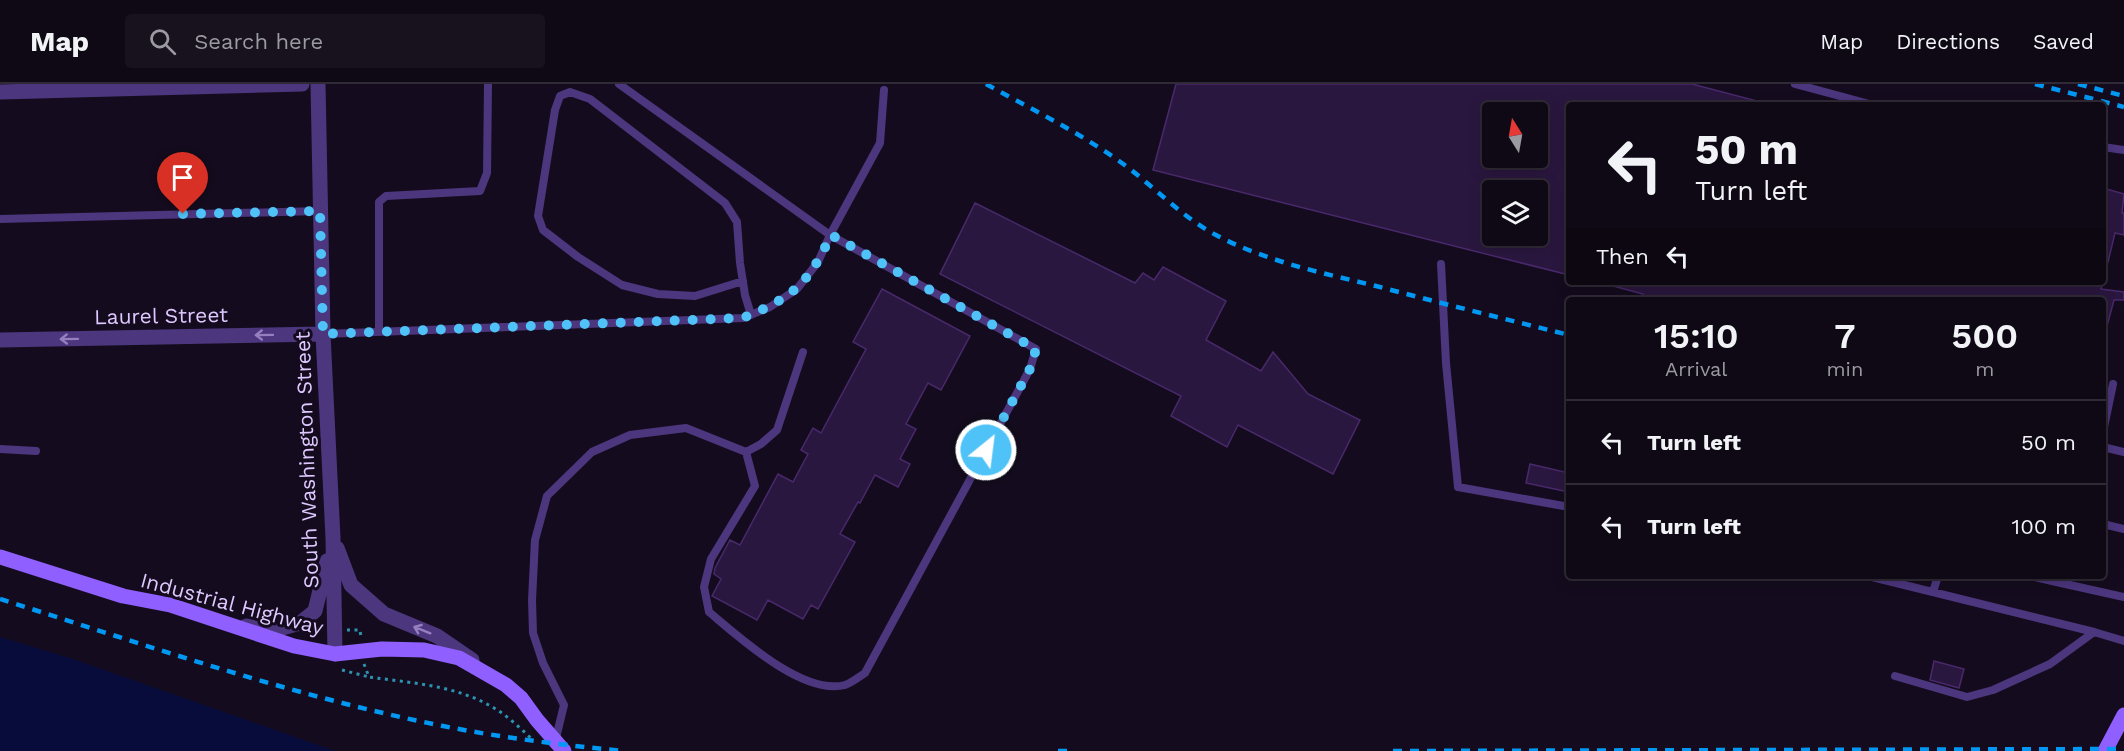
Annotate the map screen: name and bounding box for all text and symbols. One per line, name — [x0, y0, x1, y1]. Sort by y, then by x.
search box — [125, 14, 545, 68]
text: Map — [30, 25, 89, 58]
icon: search — [146, 25, 179, 58]
text: Search here — [194, 29, 323, 54]
text: Map — [1820, 29, 1863, 54]
text: Directions — [1896, 29, 2000, 54]
text: Saved — [2033, 29, 2094, 54]
north arrow — [1482, 102, 1548, 168]
map controls — [1482, 102, 1548, 246]
text: 50 m — [1695, 125, 1798, 174]
icon: left — [1596, 126, 1674, 204]
pin — [157, 152, 208, 214]
icon: arrive — [166, 161, 199, 194]
text: Turn left — [1695, 175, 1807, 207]
button: layers — [1482, 180, 1548, 246]
icon: left — [1661, 240, 1694, 273]
text: Then — [1596, 244, 1649, 269]
street label: Laurel Street — [94, 302, 228, 329]
text: 15:10 — [1654, 315, 1739, 357]
text: 7 — [1834, 315, 1856, 357]
text: 500 — [1951, 315, 2018, 357]
one-way arrow — [255, 329, 275, 341]
street label: South Washington Street — [290, 331, 323, 589]
one-way arrow — [60, 333, 80, 345]
text: Arrival — [1665, 357, 1727, 381]
text: min — [1827, 357, 1863, 381]
text: m — [1975, 357, 1994, 381]
position arrow — [954, 418, 1018, 482]
icon: left — [1596, 426, 1629, 459]
text: Turn left — [1647, 430, 1741, 455]
text: 50 m — [2021, 430, 2076, 455]
icon: left — [1596, 510, 1629, 543]
text: Turn left — [1647, 514, 1741, 539]
text: 100 m — [2012, 514, 2076, 539]
street label: Industrial Highway — [138, 567, 327, 640]
one-way arrow — [414, 624, 432, 635]

